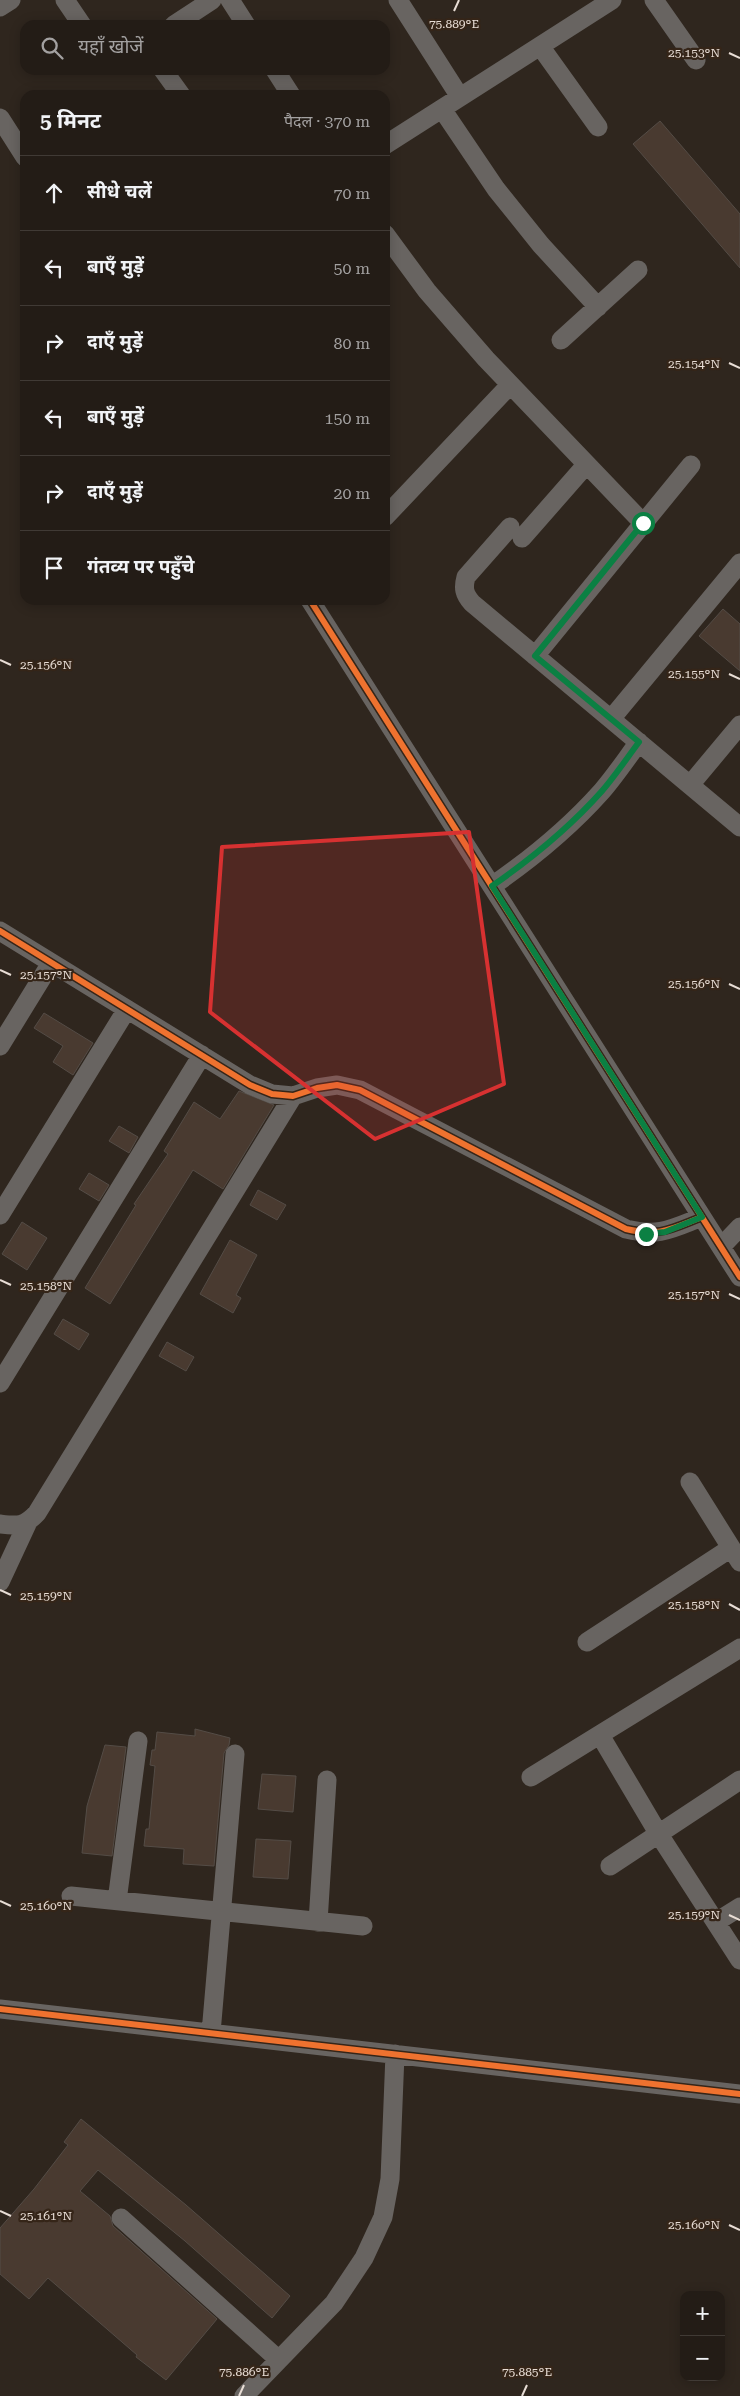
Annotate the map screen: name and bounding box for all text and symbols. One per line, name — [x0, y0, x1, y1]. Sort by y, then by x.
text: 75.889°E — [429, 17, 479, 31]
search box — [20, 20, 390, 75]
icon: search — [38, 34, 66, 62]
text: यहाँ खोजें — [78, 35, 143, 58]
text: 25.153°N — [668, 46, 720, 60]
text: 5 मिनट — [40, 109, 101, 133]
text: पैदल · 370 m — [284, 112, 370, 131]
icon: ahead — [40, 179, 68, 207]
text: सीधे चलें — [87, 180, 152, 203]
text: 70 m — [333, 184, 370, 203]
icon: left — [40, 254, 68, 282]
text: बाएँ मुड़ें — [87, 255, 144, 278]
text: 50 m — [333, 259, 370, 278]
icon: right — [40, 329, 68, 357]
text: दाएँ मुड़ें — [87, 330, 143, 353]
text: 80 m — [333, 334, 370, 353]
text: 25.154°N — [668, 357, 720, 371]
icon: left — [40, 404, 68, 432]
text: बाएँ मुड़ें — [87, 405, 144, 428]
text: 150 m — [324, 409, 370, 428]
icon: right — [40, 479, 68, 507]
text: दाएँ मुड़ें — [87, 480, 143, 503]
text: 20 m — [333, 484, 370, 503]
route start — [632, 512, 655, 535]
icon: arrive — [40, 554, 68, 582]
text: गंतव्य पर पहुँचे — [87, 555, 194, 578]
text: 25.156°N — [20, 658, 72, 672]
text: 25.155°N — [668, 667, 720, 681]
text: 25.157°N — [20, 968, 72, 982]
text: 25.156°N — [668, 977, 720, 991]
route end — [635, 1223, 658, 1246]
text: 25.158°N — [20, 1279, 72, 1293]
text: 25.157°N — [668, 1288, 720, 1302]
text: 25.159°N — [20, 1589, 72, 1603]
text: 25.158°N — [668, 1598, 720, 1612]
text: 25.160°N — [20, 1899, 72, 1913]
text: 25.159°N — [668, 1908, 720, 1922]
text: 25.161°N — [20, 2209, 72, 2223]
text: 25.160°N — [668, 2218, 720, 2232]
map controls — [680, 2291, 725, 2381]
button: + — [680, 2291, 725, 2336]
button: − — [680, 2336, 725, 2381]
text: 75.886°E — [219, 2365, 269, 2379]
text: 75.885°E — [502, 2365, 552, 2379]

